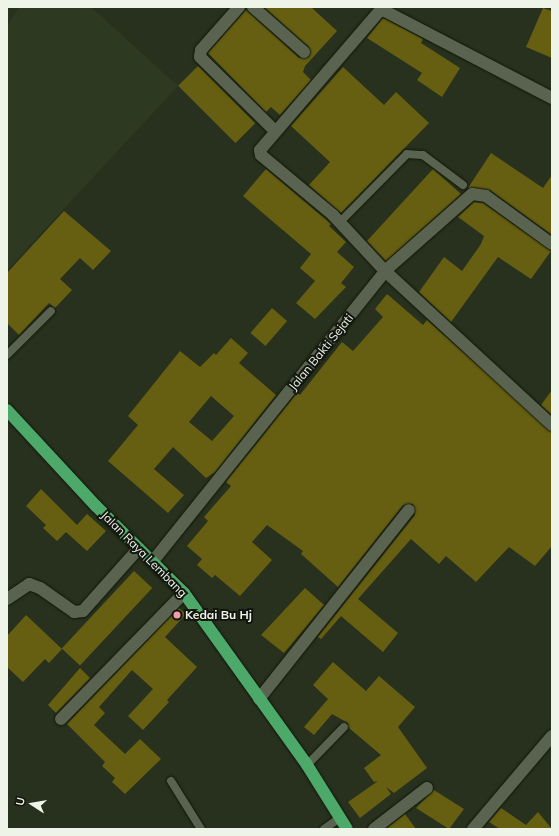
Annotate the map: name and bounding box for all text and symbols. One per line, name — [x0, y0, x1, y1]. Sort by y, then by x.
street label: Jalan Bakti Sejati — [286, 311, 356, 393]
street label: Jalan Raya Lembang — [98, 508, 190, 600]
place label: Kedai Bu Hj — [185, 608, 252, 622]
marker: Kedai Bu Hj — [172, 610, 182, 620]
north arrow — [12, 784, 52, 824]
text: U — [13, 796, 28, 807]

